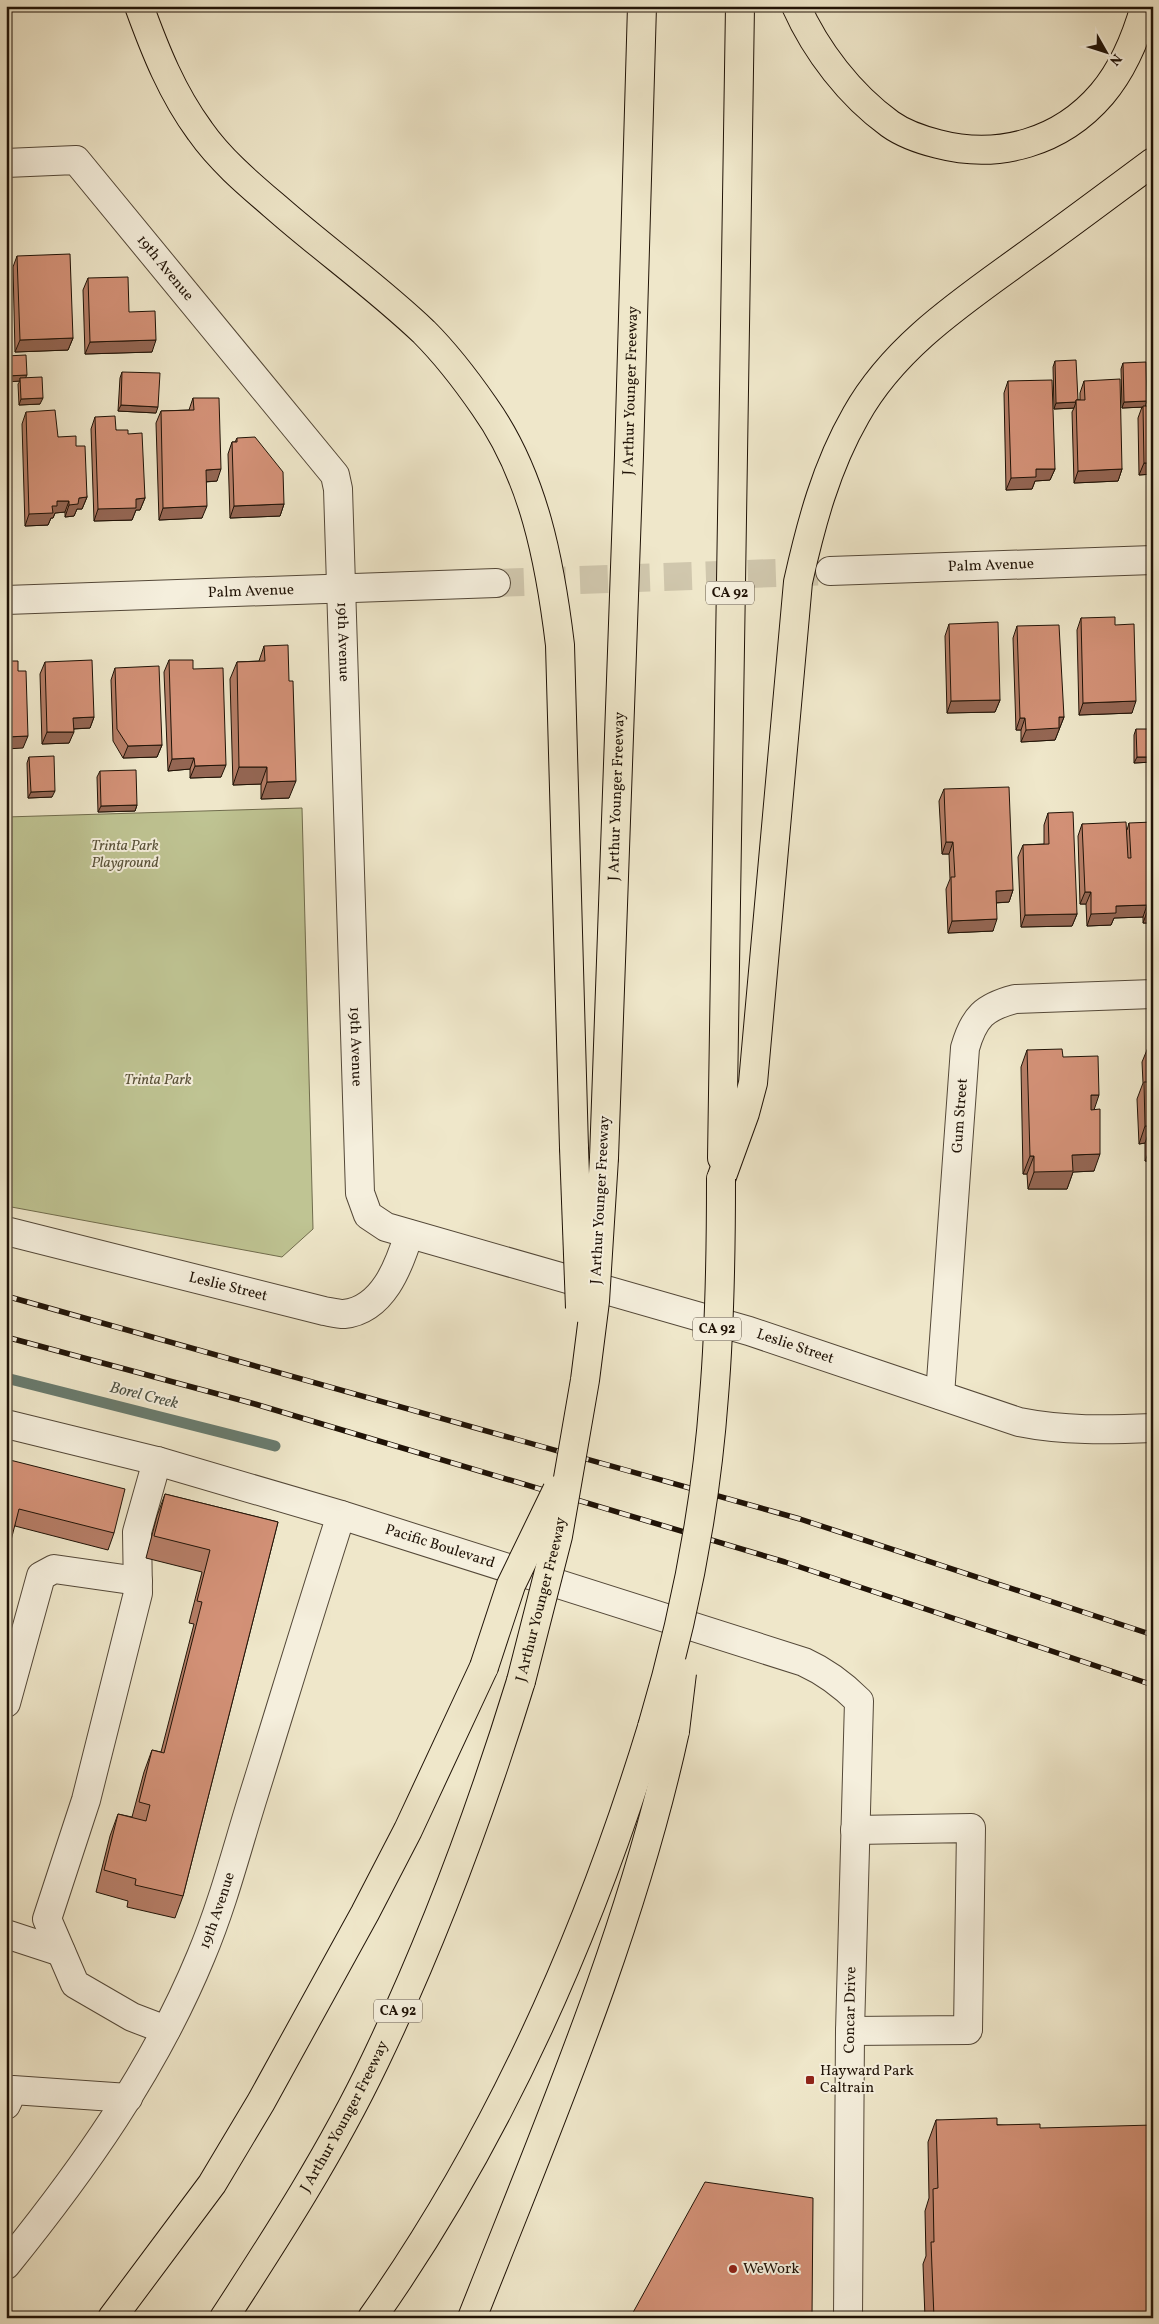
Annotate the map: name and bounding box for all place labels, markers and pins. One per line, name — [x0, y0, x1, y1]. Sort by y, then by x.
place label: Hayward Park Caltrain — [820, 2061, 914, 2099]
marker: Hayward Park Caltrain — [804, 2074, 816, 2086]
place label: WeWork — [743, 2259, 799, 2280]
marker: WeWork — [727, 2263, 739, 2275]

